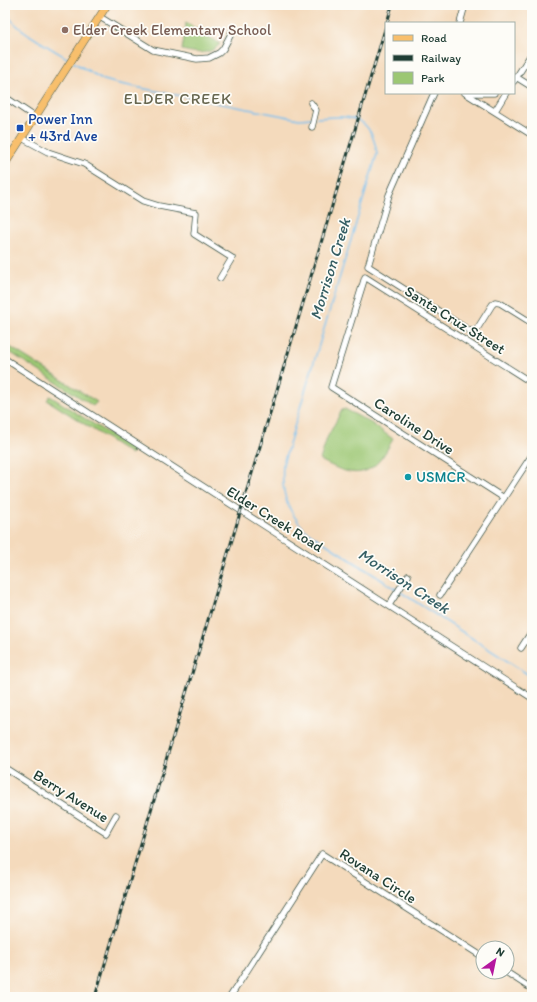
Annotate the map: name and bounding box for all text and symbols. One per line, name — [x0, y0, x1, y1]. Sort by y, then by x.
place label: Elder Creek Elementary School — [73, 21, 272, 39]
legend — [385, 22, 515, 94]
marker: Elder Creek Elementary School — [60, 25, 70, 35]
text: Road — [421, 31, 447, 45]
text: Railway — [421, 51, 461, 65]
text: Park — [421, 71, 445, 85]
district label: ELDER CREEK — [124, 89, 232, 108]
place label: Power Inn + 43rd Ave — [28, 110, 98, 145]
marker: Power Inn + 43rd Ave — [15, 123, 25, 133]
water label: Morrison Creek — [306, 215, 355, 322]
street label: Santa Cruz Street — [401, 282, 509, 358]
street label: Caroline Drive — [371, 393, 457, 459]
place label: USMCR — [416, 468, 465, 486]
marker: USMCR — [403, 472, 413, 482]
street label: Elder Creek Road — [223, 482, 327, 556]
water label: Morrison Creek — [355, 544, 454, 618]
street label: Berry Avenue — [30, 766, 112, 826]
street label: Rovana Circle — [336, 844, 420, 908]
north arrow — [475, 940, 515, 980]
text: N — [494, 945, 507, 960]

